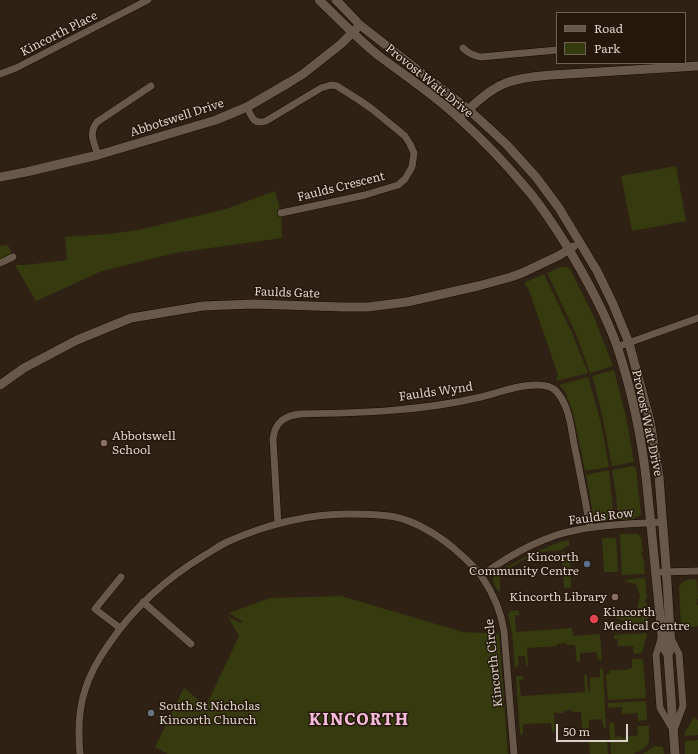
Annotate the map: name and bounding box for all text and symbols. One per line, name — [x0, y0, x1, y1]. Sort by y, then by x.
street label: Kincorth Place — [18, 8, 100, 60]
legend — [556, 12, 686, 64]
text: Road — [594, 19, 623, 37]
text: Park — [594, 39, 620, 57]
street label: Provost Watt Drive — [382, 41, 476, 121]
street label: Abbotswell Drive — [128, 96, 226, 140]
street label: Faulds Crescent — [296, 169, 386, 205]
street label: Faulds Gate — [254, 285, 320, 301]
street label: Provost Watt Drive — [629, 368, 665, 478]
street label: Faulds Wynd — [398, 380, 474, 404]
place label: Abbotswell School — [112, 429, 176, 457]
marker: Abbotswell School — [99, 438, 109, 448]
street label: Faulds Row — [568, 506, 634, 528]
place label: Kincorth Community Centre — [469, 550, 579, 578]
marker: Kincorth Community Centre — [582, 559, 592, 569]
place label: Kincorth Library — [509, 590, 607, 604]
marker: Kincorth Library — [610, 592, 620, 602]
place label: Kincorth Medical Centre — [603, 605, 690, 633]
marker: Kincorth Medical Centre — [588, 613, 600, 625]
street label: Kincorth Circle — [482, 618, 506, 708]
place label: South St Nicholas Kincorth Church — [159, 699, 260, 727]
marker: South St Nicholas Kincorth Church — [146, 708, 156, 718]
district label: KINCORTH — [309, 710, 409, 730]
scale bar — [558, 716, 630, 742]
text: 50 m — [563, 722, 590, 740]

